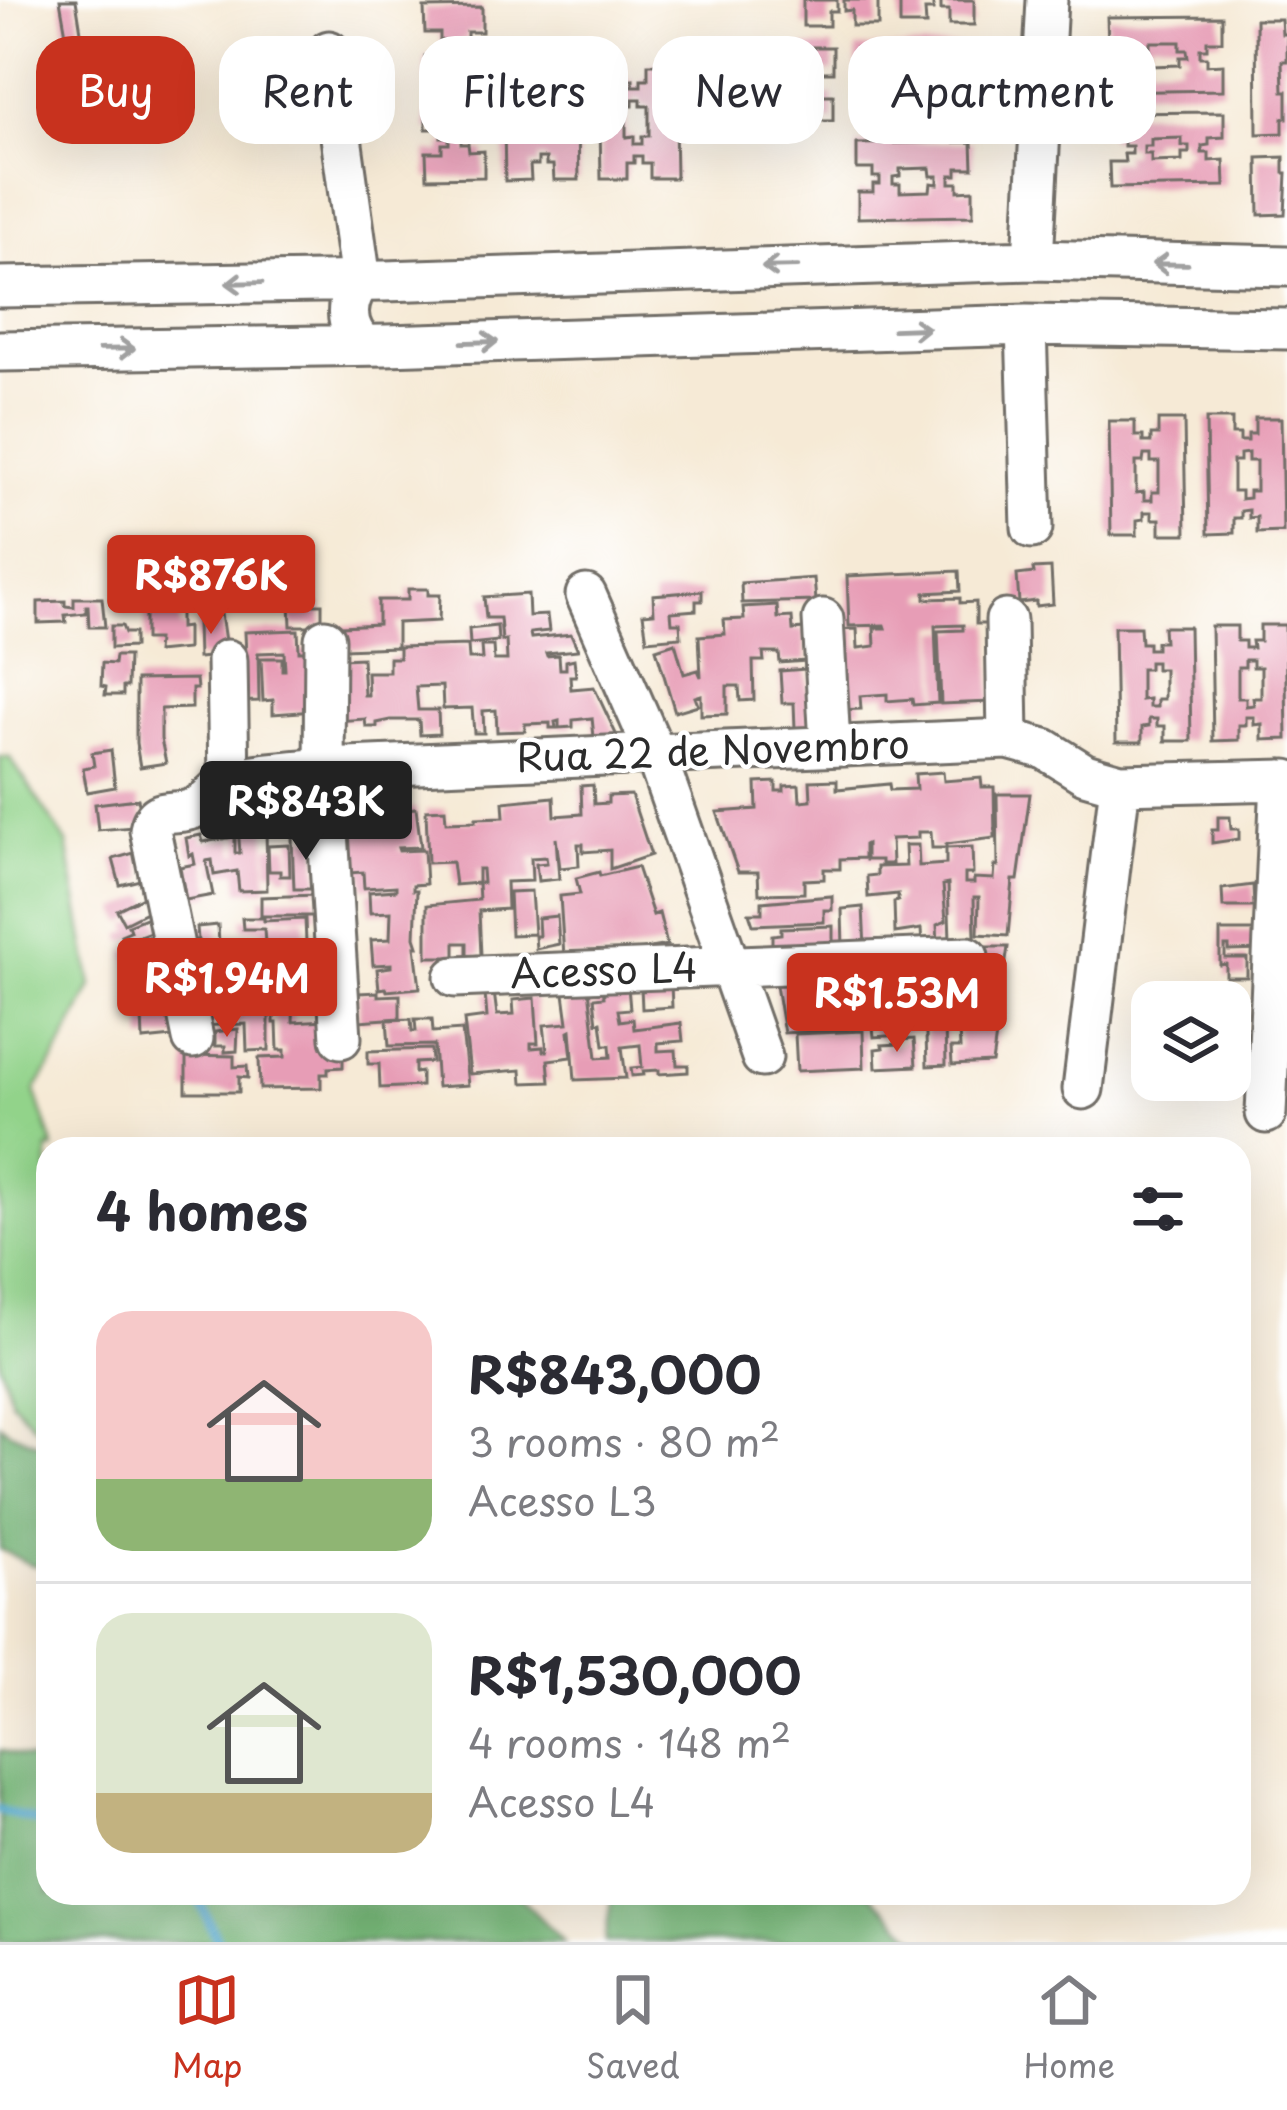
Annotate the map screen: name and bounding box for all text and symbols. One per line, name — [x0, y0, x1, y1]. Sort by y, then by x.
chip: Buy — [36, 36, 195, 144]
chip: Rent — [219, 36, 395, 144]
chip: Filters — [419, 36, 628, 144]
chip: New — [652, 36, 824, 144]
chip: Apartment — [848, 36, 1156, 144]
one-way arrow — [1151, 252, 1190, 275]
one-way arrow — [761, 255, 800, 278]
one-way arrow — [225, 272, 264, 294]
one-way arrow — [891, 317, 930, 340]
one-way arrow — [460, 330, 499, 353]
one-way arrow — [97, 338, 136, 360]
pin: R$876K — [113, 535, 309, 637]
text: R$876K — [134, 544, 288, 603]
street label: Rua 22 de Novembro — [515, 712, 911, 785]
pin: R$843K — [208, 761, 404, 863]
text: R$843K — [227, 770, 385, 829]
street label: Acesso L4 — [509, 936, 699, 1001]
pin: R$1.94M — [116, 938, 338, 1040]
text: R$1.94M — [144, 947, 310, 1006]
pin: R$1.53M — [786, 953, 1008, 1055]
text: R$1.53M — [814, 962, 980, 1021]
map controls — [1131, 981, 1251, 1101]
button: layers — [1131, 981, 1251, 1101]
text: 4 homes — [96, 1171, 308, 1248]
icon: filters — [1125, 1176, 1191, 1242]
text: R$843,000 — [468, 1334, 761, 1411]
icon: home — [192, 1359, 336, 1503]
text: 3 rooms · 80 m² — [468, 1411, 780, 1470]
text: Acesso L3 — [468, 1470, 657, 1529]
text: R$1,530,000 — [468, 1635, 801, 1712]
icon: home — [192, 1661, 336, 1805]
text: 4 rooms · 148 m² — [468, 1712, 791, 1771]
text: Acesso L4 — [468, 1771, 655, 1830]
tab: Map — [172, 1967, 242, 2089]
tab: Saved — [586, 1967, 680, 2089]
tab: Home — [1023, 1967, 1115, 2089]

